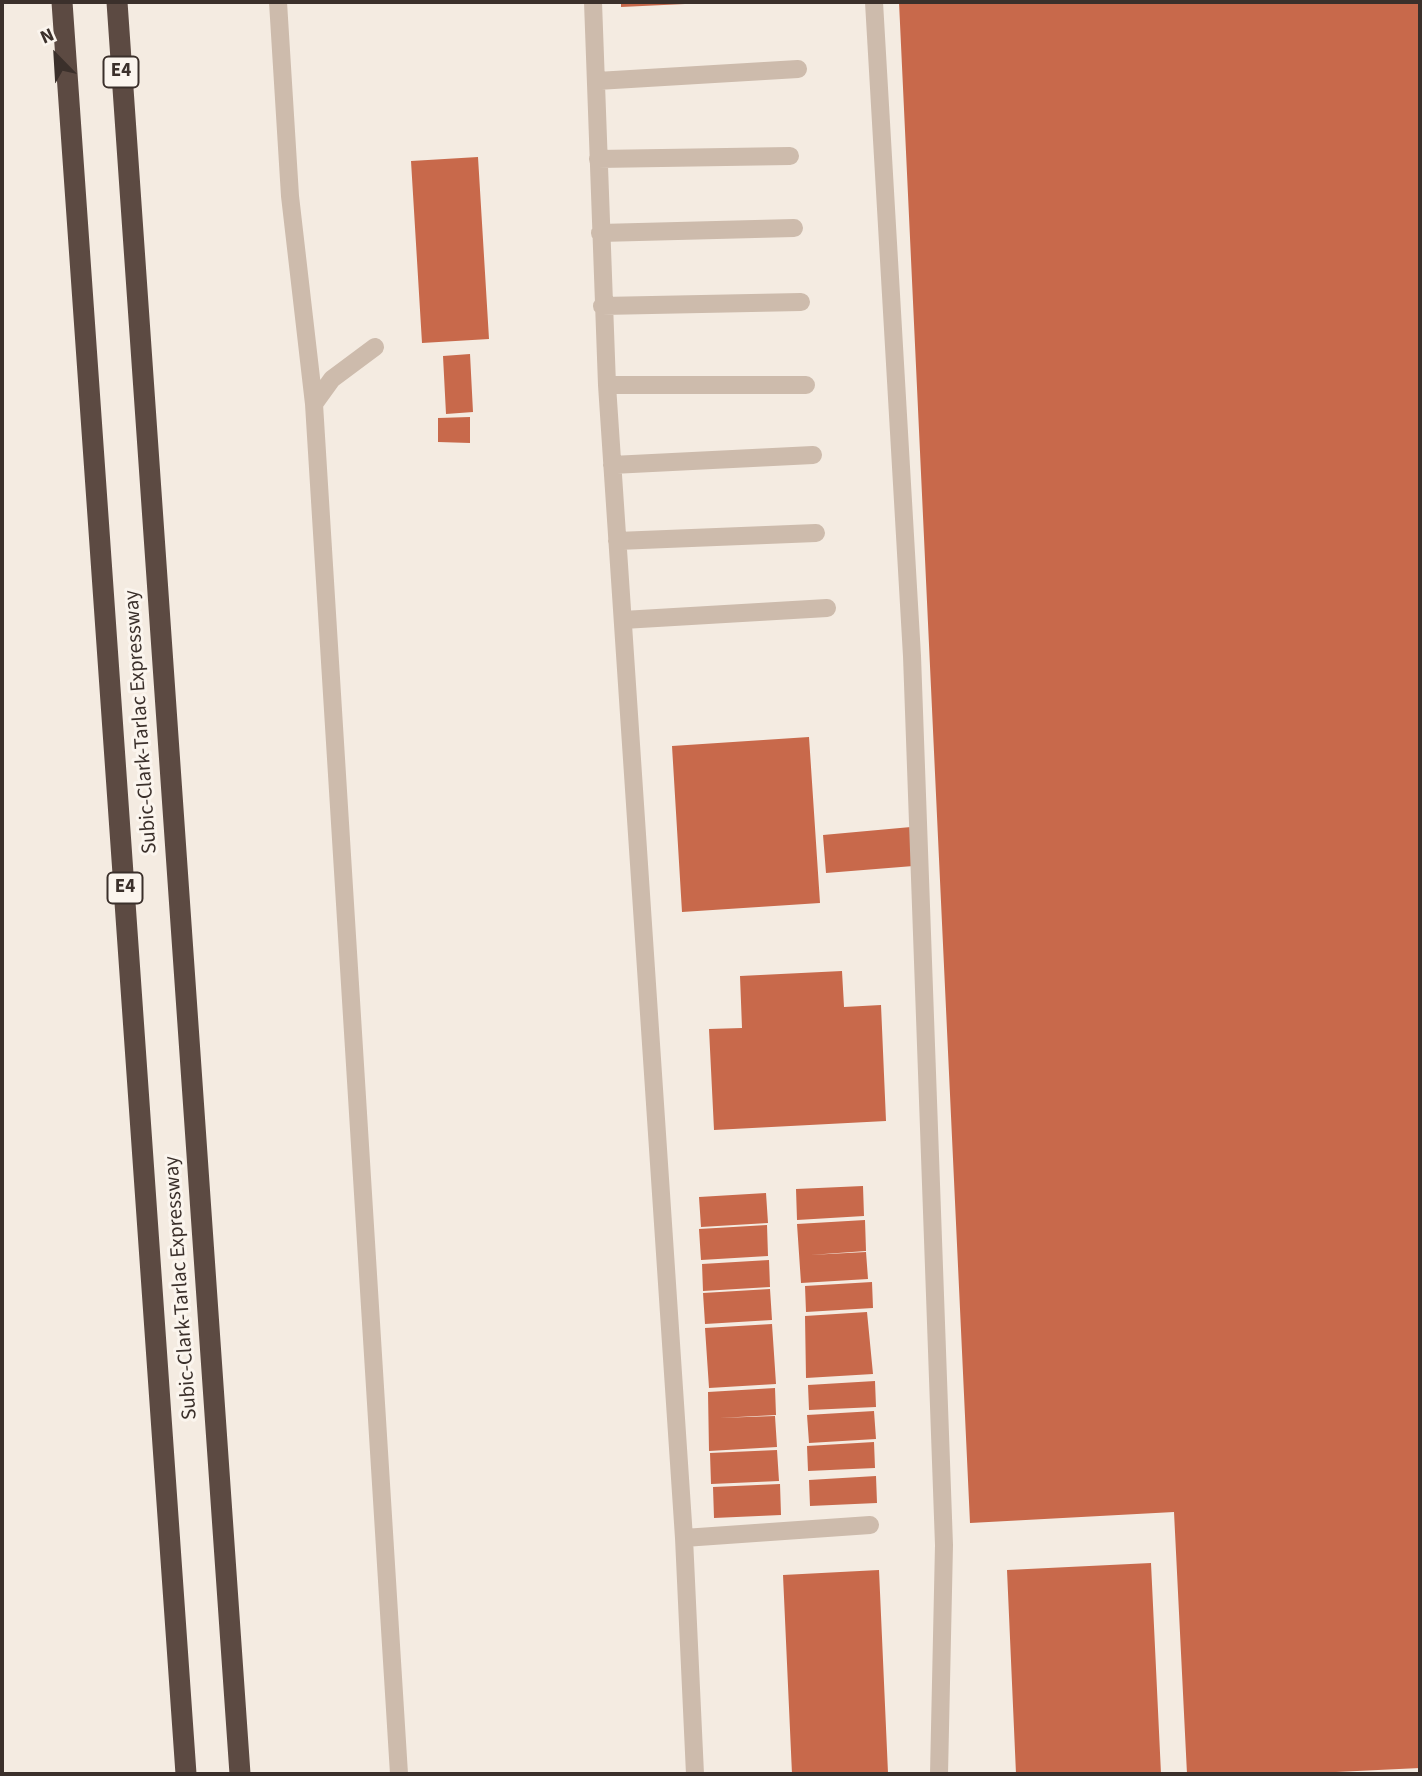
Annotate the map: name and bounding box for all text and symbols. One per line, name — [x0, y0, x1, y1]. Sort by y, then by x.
north arrow — [21, 21, 91, 91]
text: N — [36, 21, 59, 51]
road number: E4 — [104, 57, 138, 88]
street label: Subic-Clark-Tarlac Expressway — [120, 589, 164, 855]
road number: E4 — [108, 873, 142, 904]
street label: Subic-Clark-Tarlac Expressway — [160, 1155, 204, 1421]

